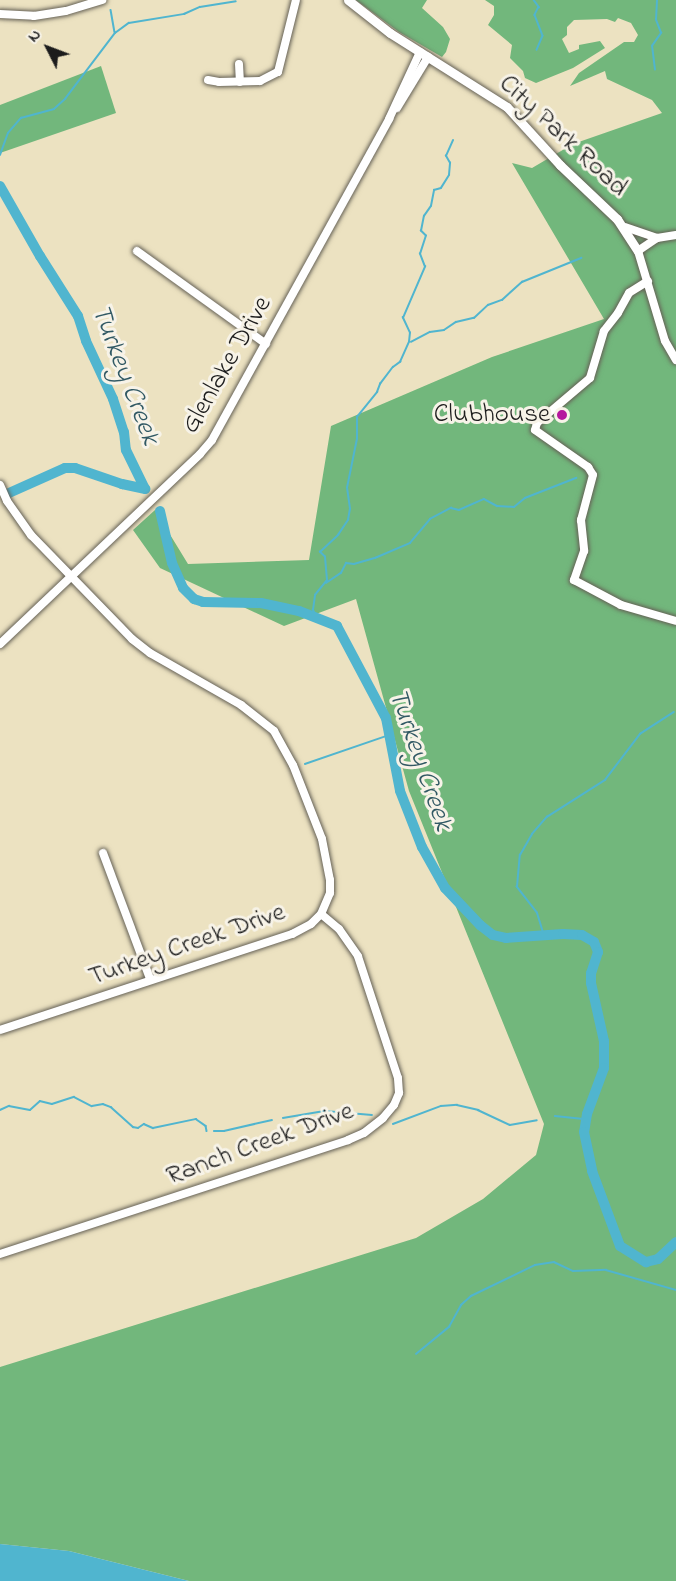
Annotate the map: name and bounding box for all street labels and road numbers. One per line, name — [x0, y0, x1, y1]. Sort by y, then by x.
street label: City Park Road — [492, 68, 634, 204]
street label: Glenlake Drive — [175, 291, 279, 439]
street label: Turkey Creek Drive — [85, 896, 289, 994]
street label: Ranch Creek Drive — [162, 1095, 358, 1193]

